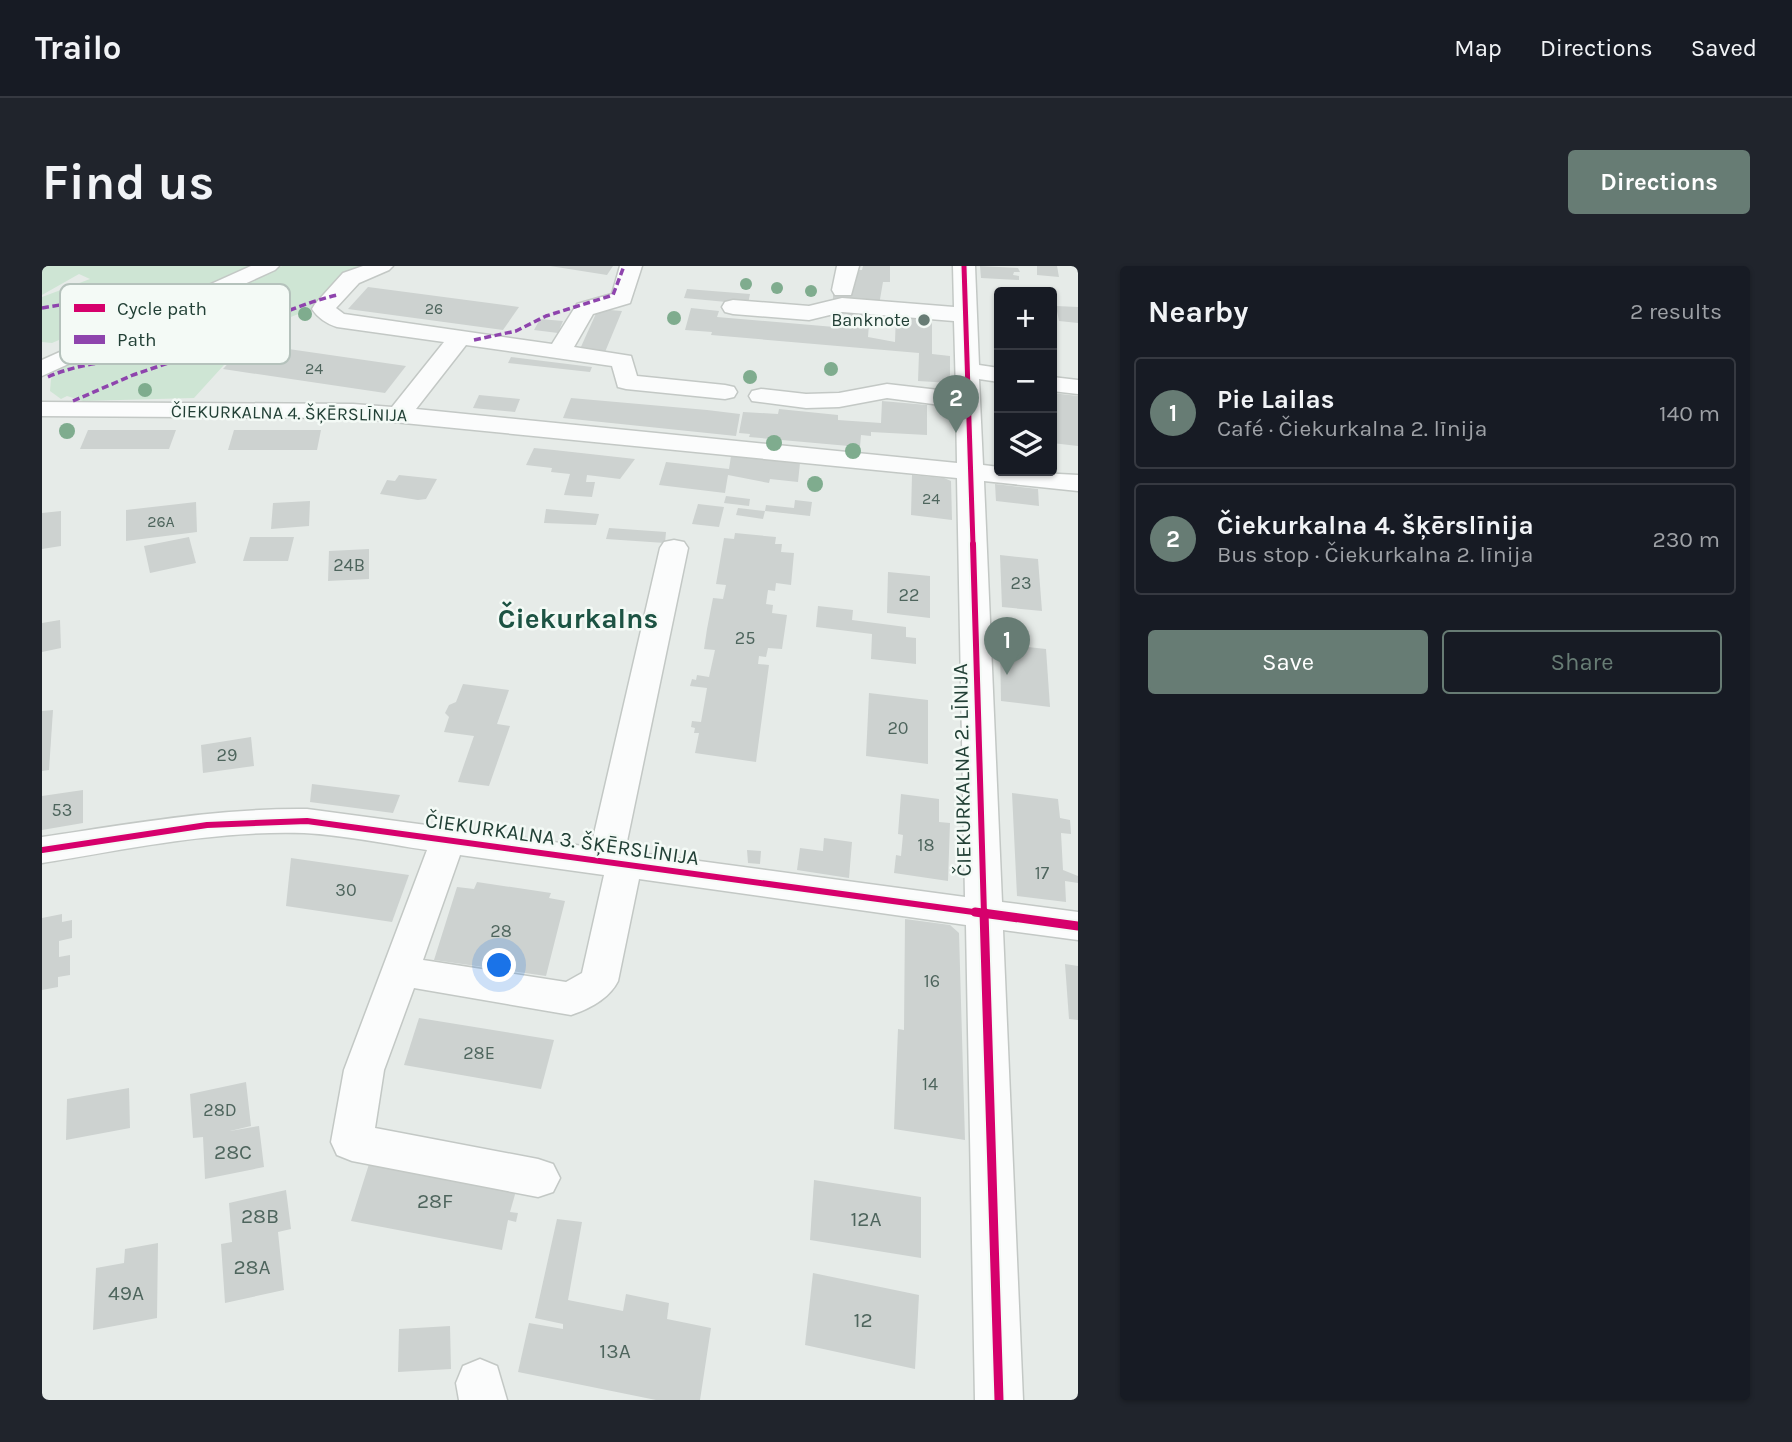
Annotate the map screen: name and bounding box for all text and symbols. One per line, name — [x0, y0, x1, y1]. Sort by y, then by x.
text: Trailo — [35, 29, 122, 67]
text: Map — [1454, 34, 1502, 62]
text: Directions — [1540, 34, 1653, 62]
text: Saved — [1691, 34, 1757, 62]
button: Directions — [1568, 150, 1750, 214]
text: Find us — [42, 154, 214, 211]
legend — [60, 284, 290, 364]
map controls — [994, 287, 1057, 476]
button: + — [994, 287, 1057, 350]
text: Nearby — [1148, 294, 1248, 330]
text: Cycle path — [117, 298, 207, 320]
text: 2 results — [1630, 298, 1722, 325]
house number: 26 — [425, 299, 443, 318]
place label: Banknote — [831, 309, 910, 331]
marker: Banknote — [916, 312, 932, 328]
text: Path — [117, 329, 157, 351]
button: − — [994, 350, 1057, 413]
house number: 24 — [305, 359, 323, 378]
pin: 2 — [933, 375, 979, 433]
text: Pie Lailas — [1217, 384, 1334, 415]
street label: ČIEKURKALNA 4. ŠĶĒRSLĪNIJA — [171, 400, 407, 426]
text: 1 — [1169, 400, 1177, 427]
text: 140 m — [1659, 400, 1720, 427]
button: layers — [994, 413, 1057, 476]
text: Café · Čiekurkalna 2. līnija — [1217, 415, 1487, 442]
house number: 24 — [922, 489, 940, 508]
text: Čiekurkalna 4. šķērslīnija — [1217, 510, 1534, 541]
house number: 26A — [147, 512, 175, 531]
text: 2 — [1166, 526, 1180, 553]
text: 230 m — [1652, 526, 1720, 553]
text: Bus stop · Čiekurkalna 2. līnija — [1217, 541, 1533, 568]
house number: 24B — [333, 554, 365, 576]
house number: 23 — [1010, 572, 1032, 594]
house number: 22 — [899, 584, 919, 606]
district label: Čiekurkalns — [498, 601, 658, 635]
pin: 1 — [984, 617, 1030, 675]
house number: 25 — [735, 627, 755, 649]
button: Save — [1148, 630, 1428, 694]
button: Share — [1442, 630, 1722, 694]
street label: ČIEKURKALNA 2. LĪNIJA — [948, 663, 976, 877]
house number: 20 — [887, 717, 909, 739]
house number: 29 — [217, 744, 237, 766]
house number: 53 — [52, 799, 72, 821]
street label: ČIEKURKALNA 3. ŠĶĒRSLĪNIJA — [423, 808, 701, 870]
house number: 18 — [917, 834, 935, 856]
house number: 17 — [1035, 862, 1050, 884]
house number: 30 — [335, 879, 357, 901]
house number: 28 — [490, 920, 512, 942]
your location — [482, 948, 516, 982]
house number: 16 — [924, 970, 940, 992]
house number: 28E — [463, 1042, 495, 1064]
house number: 14 — [922, 1073, 938, 1095]
house number: 28D — [203, 1099, 237, 1121]
house number: 28C — [214, 1140, 252, 1164]
house number: 28F — [417, 1189, 453, 1213]
house number: 28B — [241, 1204, 279, 1228]
house number: 12A — [850, 1207, 882, 1231]
house number: 28A — [233, 1255, 271, 1279]
house number: 49A — [108, 1281, 144, 1305]
house number: 12 — [853, 1308, 873, 1332]
house number: 13A — [599, 1339, 631, 1363]

